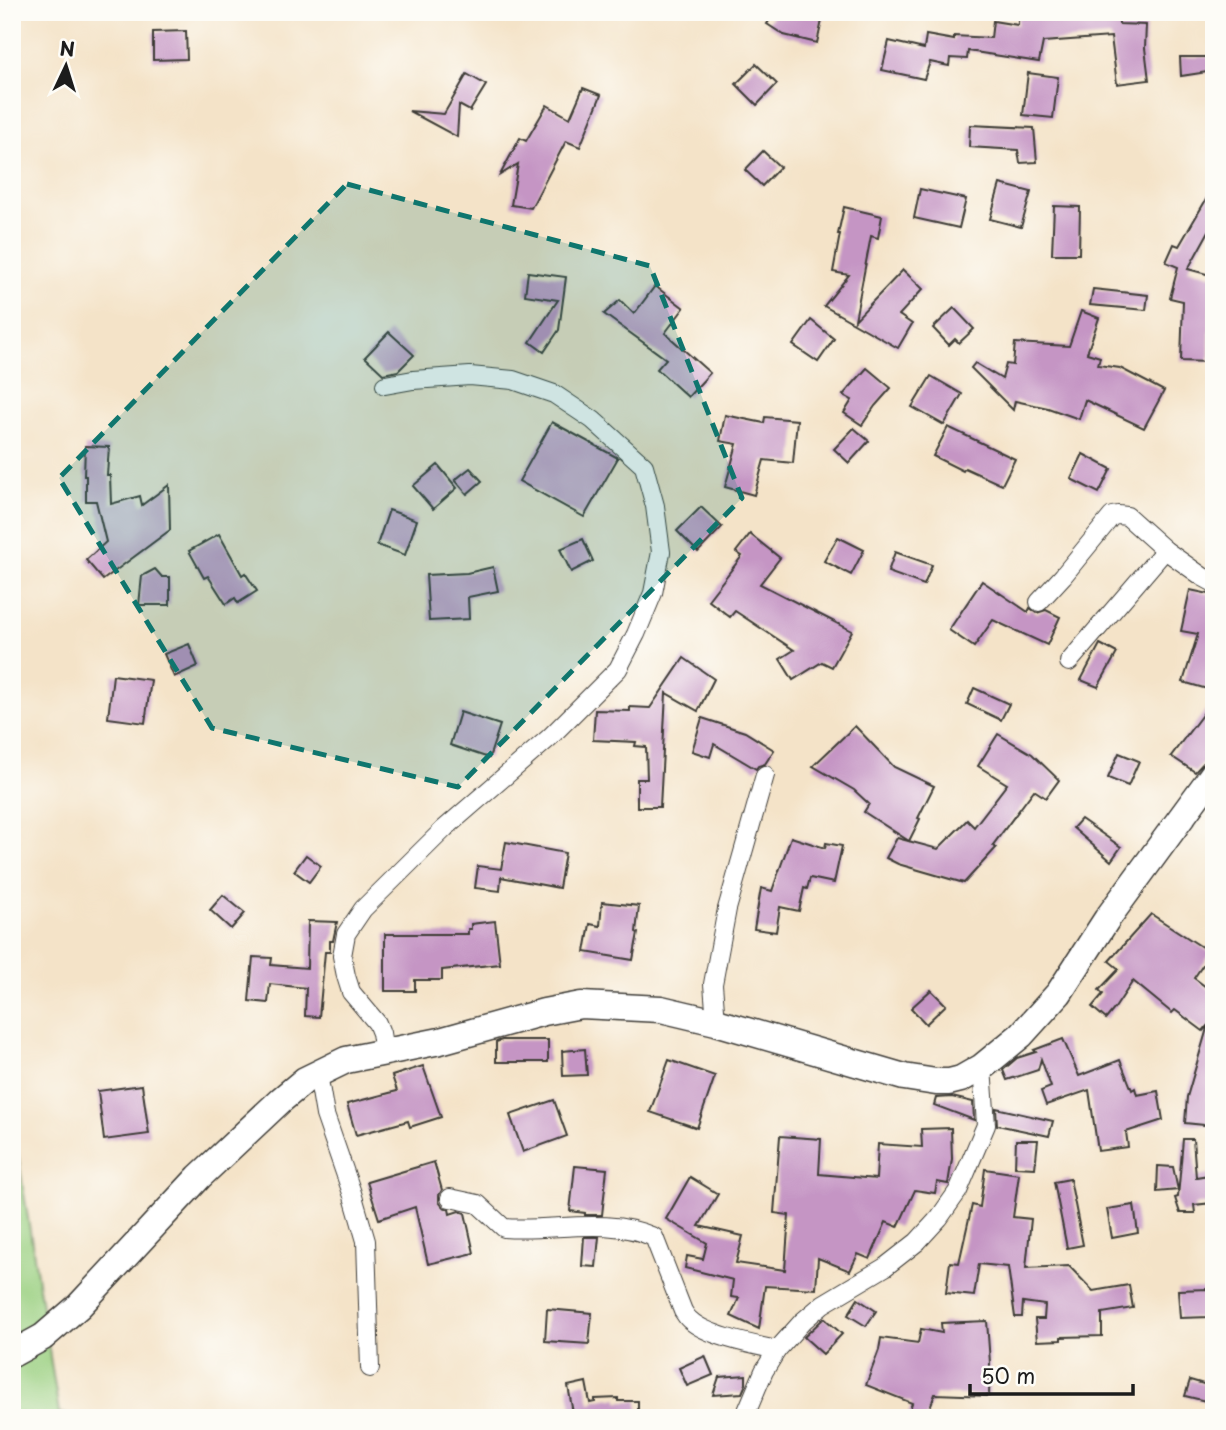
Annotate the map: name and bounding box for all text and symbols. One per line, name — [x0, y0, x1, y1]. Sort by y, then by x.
north arrow — [32, 32, 102, 102]
text: N — [59, 34, 76, 63]
scale bar — [970, 1353, 1133, 1397]
text: 50 m — [981, 1359, 1035, 1391]

